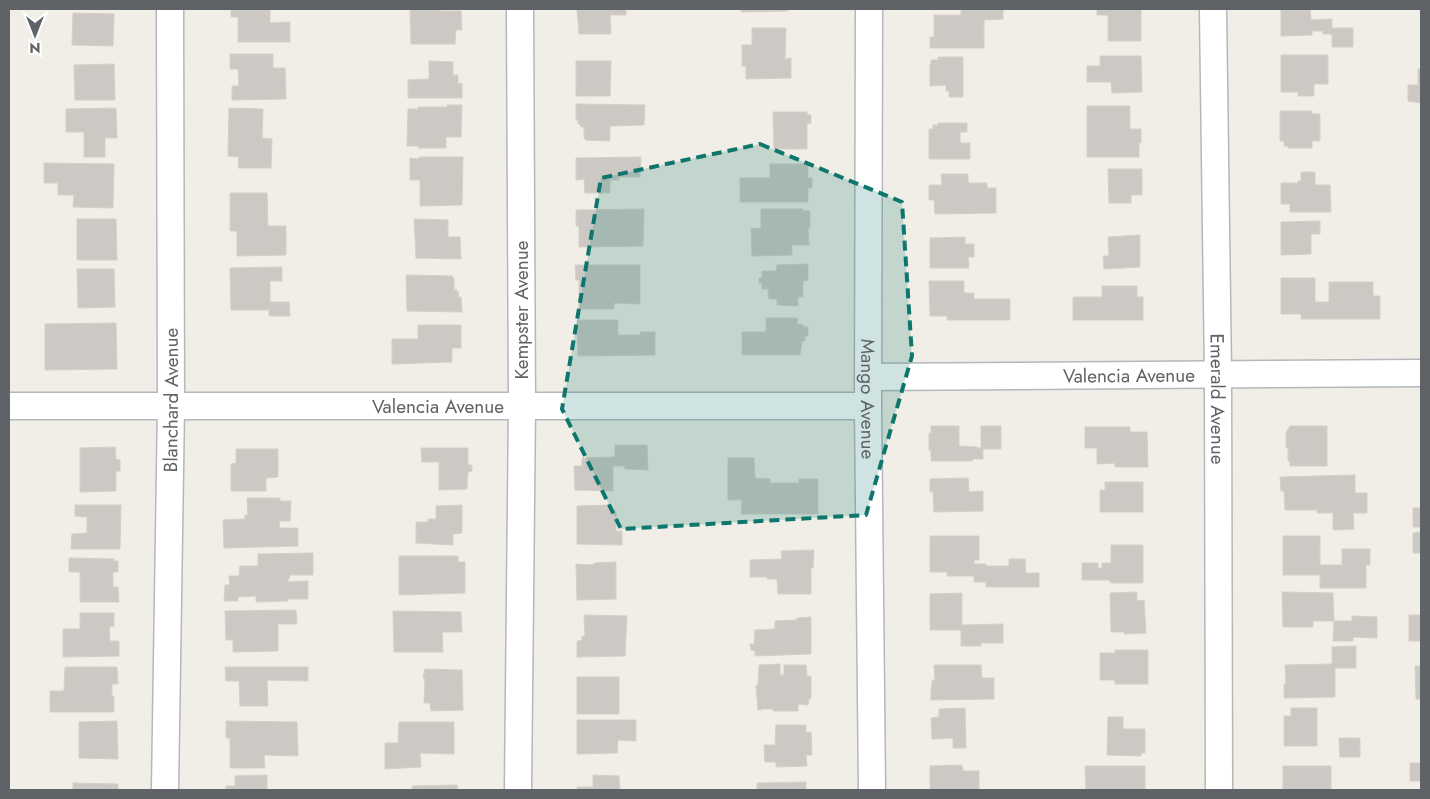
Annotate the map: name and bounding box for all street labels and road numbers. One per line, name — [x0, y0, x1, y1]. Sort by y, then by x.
street label: Kempster Avenue — [508, 240, 535, 380]
street label: Blanchard Avenue — [157, 327, 185, 473]
street label: Emerald Avenue — [1203, 333, 1231, 465]
street label: Mango Avenue — [854, 339, 882, 460]
street label: Valencia Avenue — [1063, 362, 1195, 390]
street label: Valencia Avenue — [372, 393, 504, 420]

